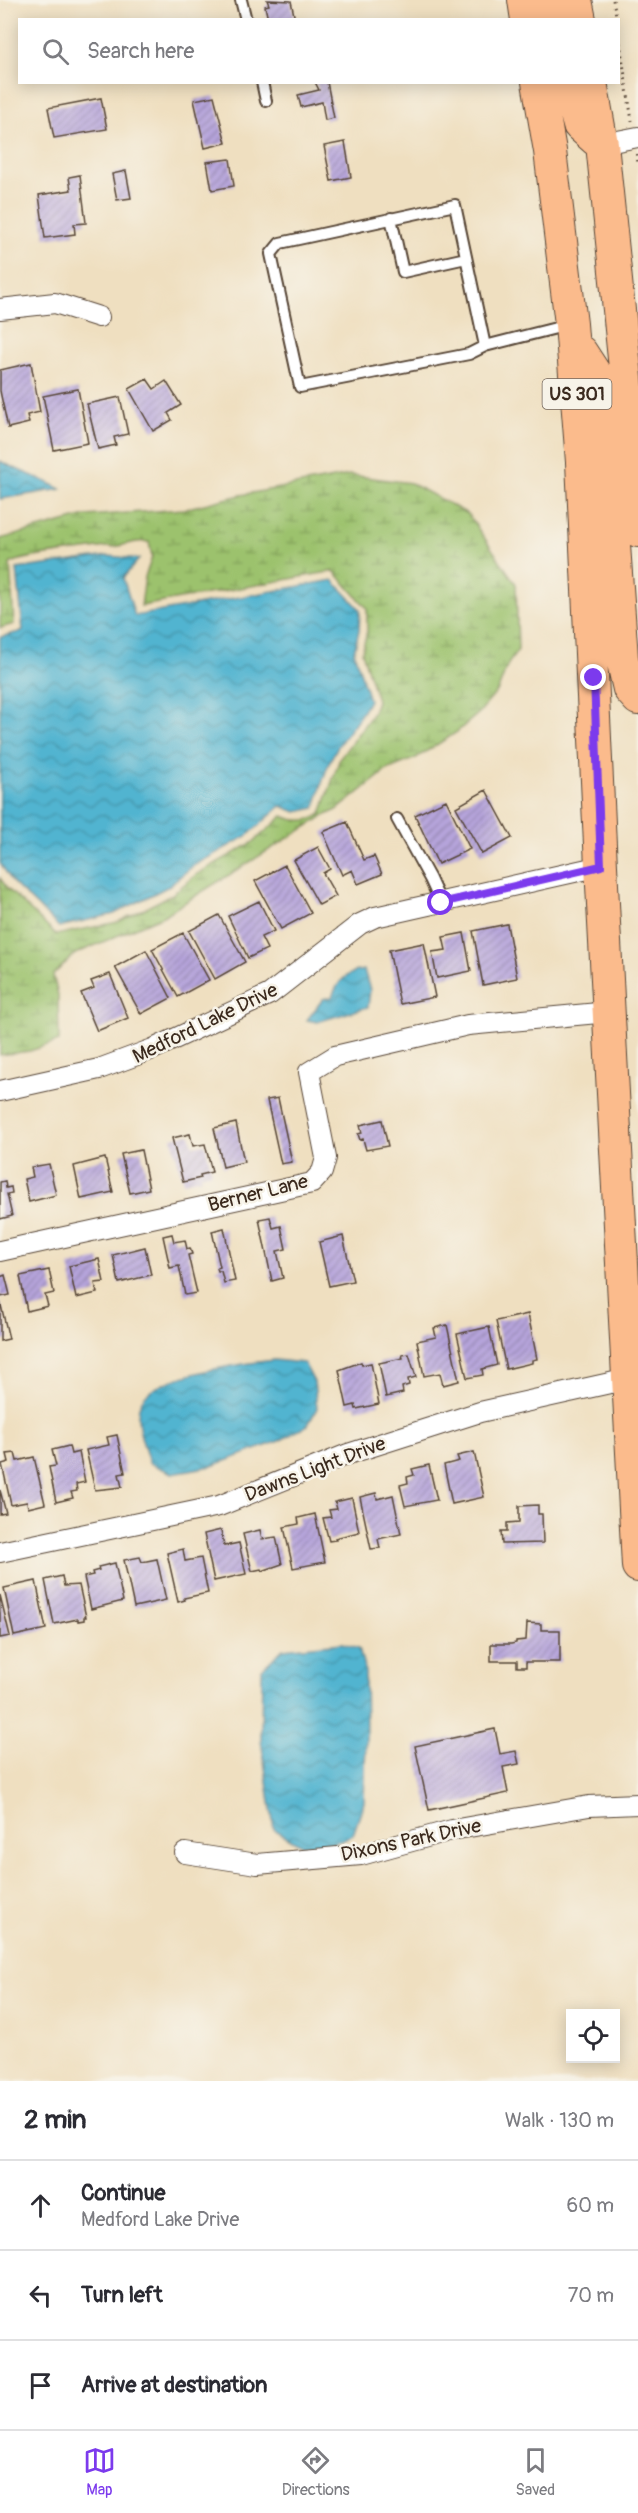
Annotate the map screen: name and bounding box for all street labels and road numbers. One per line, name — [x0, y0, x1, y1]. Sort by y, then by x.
road number: US 301 — [542, 379, 612, 409]
street label: Medford Lake Drive — [128, 977, 282, 1069]
street label: Berner Lane — [205, 1168, 311, 1217]
street label: Dawns Light Drive — [241, 1431, 389, 1507]
street label: Dixons Park Drive — [339, 1813, 484, 1867]

